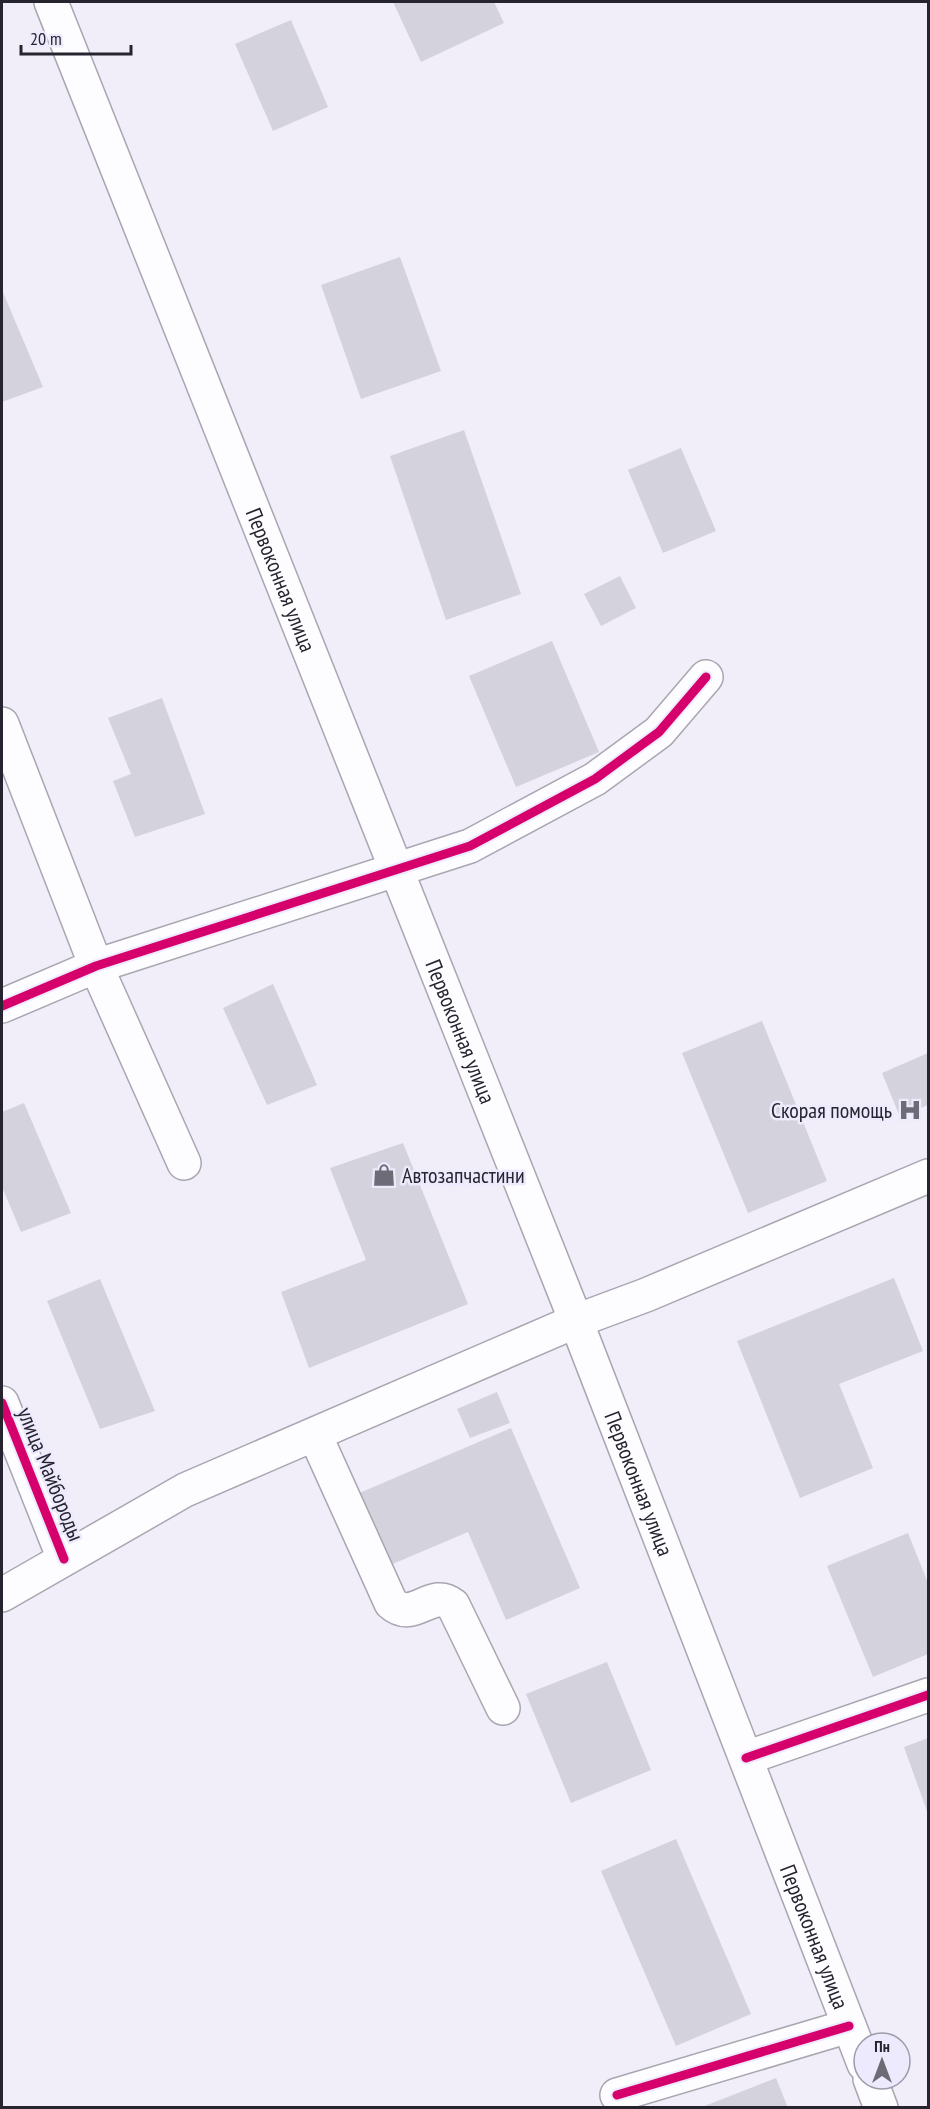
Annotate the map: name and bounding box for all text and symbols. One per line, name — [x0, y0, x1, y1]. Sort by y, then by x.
scale bar — [21, 18, 130, 56]
text: 20 m — [30, 27, 62, 50]
street label: Первоконная улица — [240, 504, 322, 656]
street label: Первоконная улица — [420, 955, 502, 1108]
place label: Скорая помощь — [771, 1096, 892, 1124]
hospital icon: Скорая помощь — [897, 1097, 923, 1123]
place label: Автозапчастини — [402, 1161, 525, 1189]
shop icon: Автозапчастини — [371, 1162, 397, 1188]
street label: улица Майбороды — [11, 1403, 91, 1545]
street label: Первоконная улица — [598, 1407, 680, 1560]
street label: Первоконная улица — [774, 1860, 855, 2013]
north arrow — [852, 2031, 912, 2091]
text: Пн — [874, 2036, 890, 2056]

